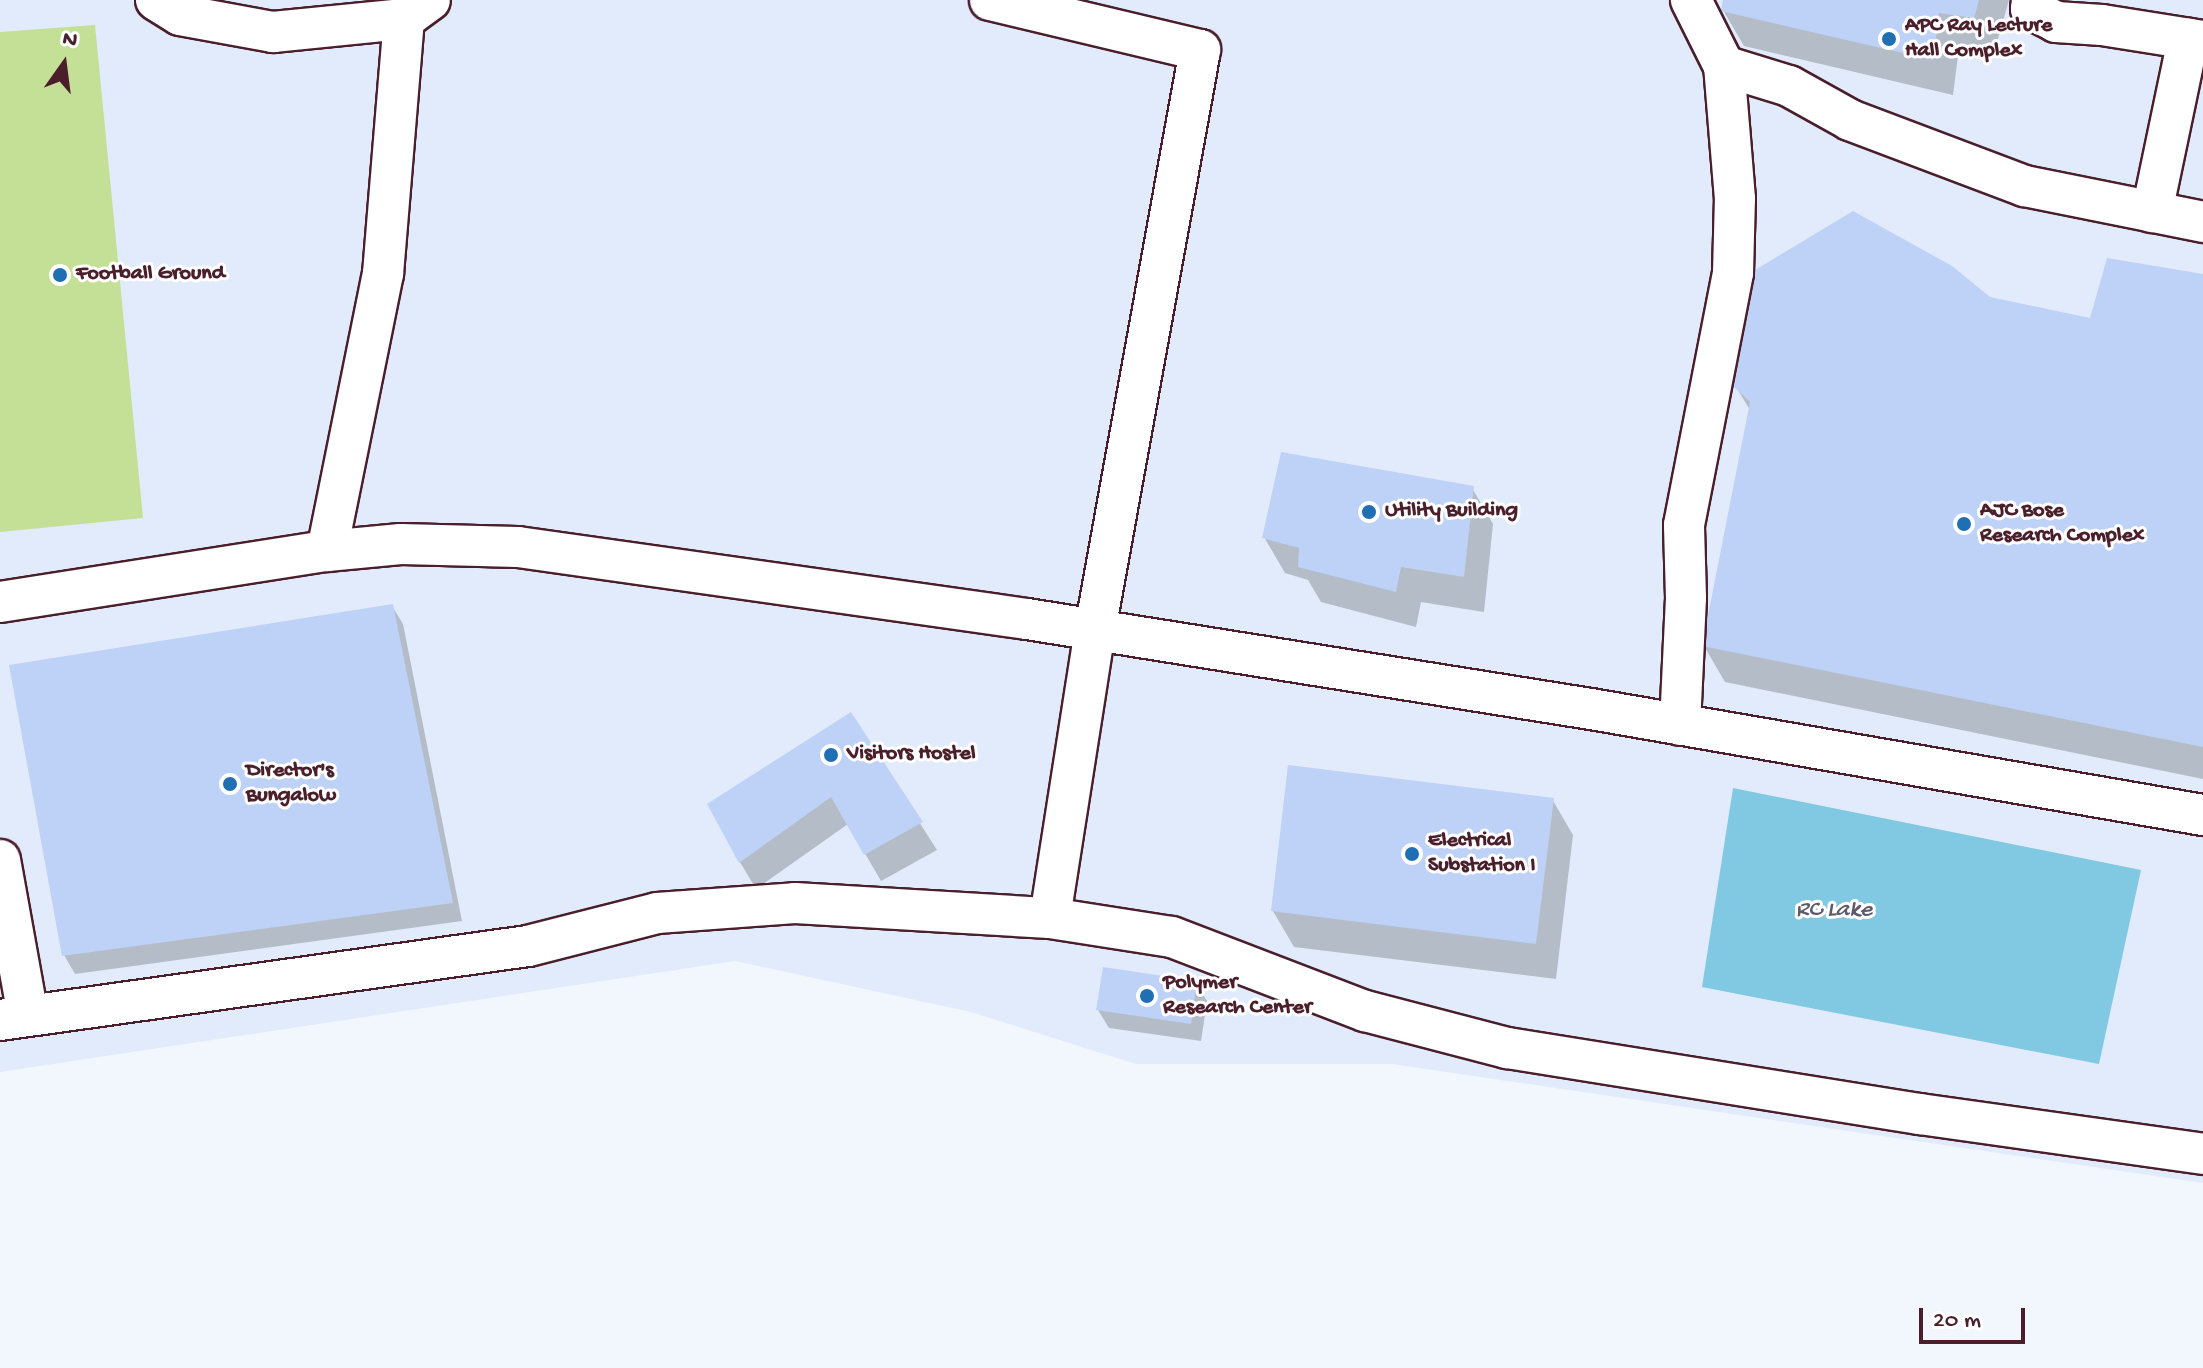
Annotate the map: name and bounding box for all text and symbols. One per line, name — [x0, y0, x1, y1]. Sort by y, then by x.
place label: APC Ray Lecture Hall Complex — [1905, 13, 2052, 64]
north arrow — [24, 24, 104, 104]
text: N — [60, 26, 80, 55]
marker: APC Ray Lecture Hall Complex — [1880, 30, 1898, 48]
place label: Football Ground — [76, 262, 225, 288]
marker: Football Ground — [51, 266, 69, 284]
place label: AJC Bose Research Complex — [1980, 498, 2144, 550]
place label: Utility Building — [1385, 499, 1518, 525]
marker: Utility Building — [1360, 503, 1378, 521]
marker: AJC Bose Research Complex — [1955, 515, 1973, 533]
place label: Visitors Hostel — [847, 742, 976, 768]
marker: Visitors Hostel — [822, 746, 840, 764]
place label: Director's Bungalow — [246, 758, 336, 810]
marker: Director's Bungalow — [221, 775, 239, 793]
place label: Electrical Substation I — [1428, 828, 1536, 880]
marker: Electrical Substation I — [1403, 845, 1421, 863]
water label: RC Lake — [1796, 897, 1872, 925]
place label: Polymer Research Center — [1163, 970, 1312, 1022]
marker: Polymer Research Center — [1138, 987, 1156, 1005]
scale bar — [1923, 1292, 2029, 1342]
text: 20 m — [1933, 1307, 1981, 1336]

